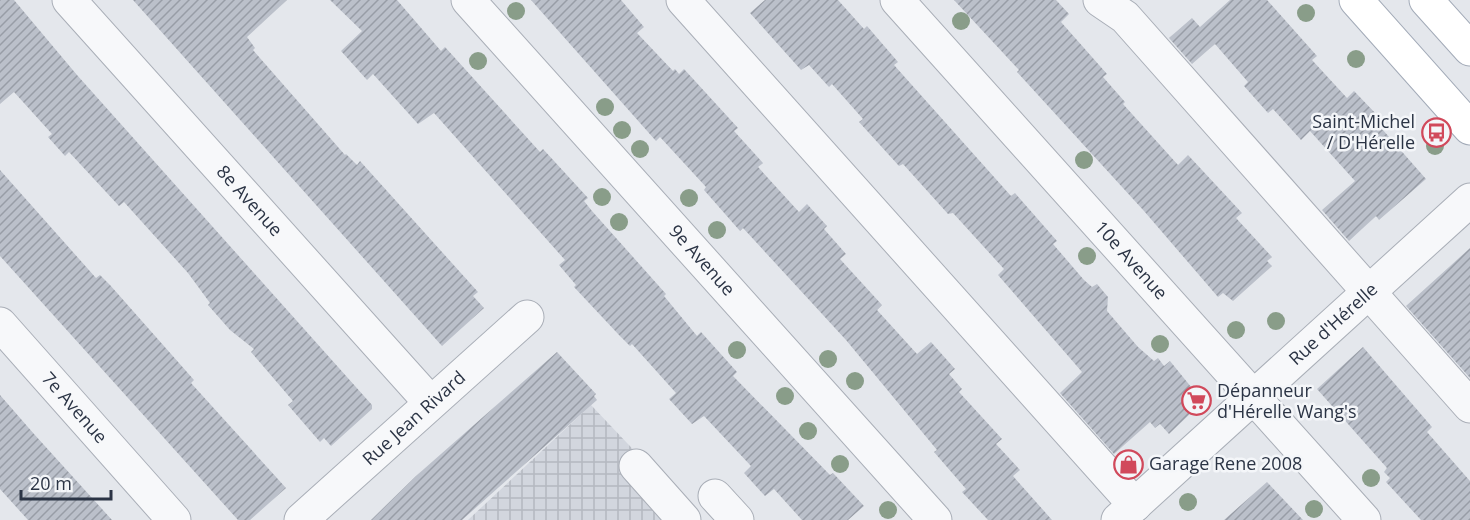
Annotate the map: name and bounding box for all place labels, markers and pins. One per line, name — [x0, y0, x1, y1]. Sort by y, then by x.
place label: Saint-Michel / D'Hérelle — [1312, 109, 1415, 154]
bus stop icon: Saint-Michel / D'Hérelle — [1420, 116, 1452, 148]
place label: Dépanneur d'Hérelle Wang's — [1217, 378, 1357, 423]
supermarket icon: Dépanneur d'Hérelle Wang's — [1180, 385, 1212, 417]
shop icon: Garage Rene 2008 — [1112, 448, 1144, 480]
place label: Garage Rene 2008 — [1149, 451, 1302, 475]

